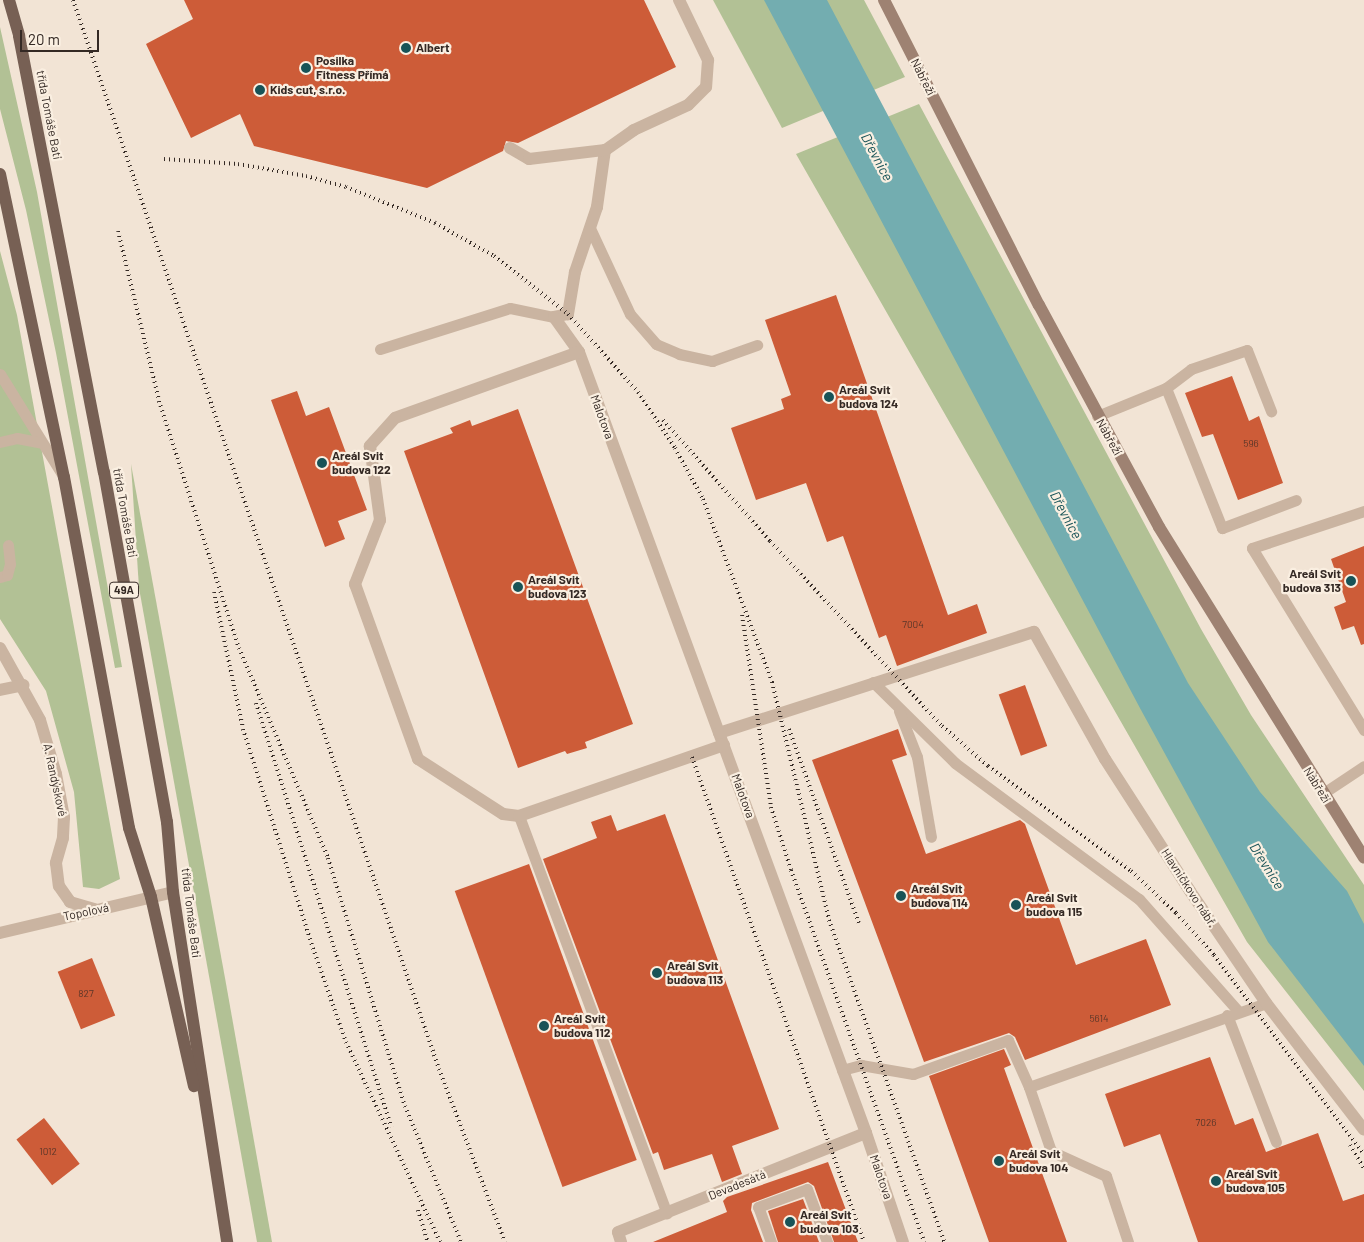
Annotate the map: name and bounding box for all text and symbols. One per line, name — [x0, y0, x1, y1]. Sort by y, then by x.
scale bar — [22, 20, 101, 52]
text: 20 m — [28, 30, 60, 48]
place label: Albert — [416, 41, 450, 55]
marker: Albert — [400, 42, 412, 54]
place label: Posilka Fitness Přímá — [316, 54, 389, 82]
street label: Nábřeží — [908, 56, 938, 98]
marker: Posilka Fitness Přímá — [300, 62, 312, 74]
street label: třída Tomáše Bati — [33, 69, 65, 161]
place label: Kids cut, s.r.o. — [270, 83, 345, 97]
marker: Kids cut, s.r.o. — [254, 84, 266, 96]
water label: Dřevnice — [857, 130, 897, 184]
place label: Areál Svit budova 124 — [839, 383, 898, 411]
marker: Areál Svit budova 124 — [823, 391, 835, 403]
street label: Malotova — [587, 393, 617, 441]
street label: Nábřeží — [1093, 416, 1125, 458]
house number: 596 — [1243, 438, 1259, 450]
place label: Areál Svit budova 122 — [332, 449, 391, 477]
marker: Areál Svit budova 122 — [316, 457, 328, 469]
street label: třída Tomáše Bati — [110, 467, 140, 559]
water label: Dřevnice — [1046, 488, 1086, 542]
place label: Areál Svit budova 313 — [1283, 567, 1341, 595]
place label: Areál Svit budova 123 — [528, 573, 586, 601]
marker: Areál Svit budova 313 — [1345, 575, 1357, 587]
marker: Areál Svit budova 123 — [512, 581, 524, 593]
road number: 49A — [109, 582, 139, 598]
house number: 7004 — [902, 619, 924, 631]
street label: A. Randýskové — [40, 742, 70, 818]
street label: Nábřeží — [1300, 764, 1334, 806]
street label: Malotova — [728, 772, 758, 820]
water label: Dřevnice — [1246, 840, 1288, 892]
street label: Hlavničkovo nábř. — [1158, 846, 1220, 930]
street label: třída Tomáše Bati — [178, 867, 204, 959]
place label: Areál Svit budova 114 — [911, 882, 968, 910]
marker: Areál Svit budova 114 — [895, 890, 907, 902]
place label: Areál Svit budova 115 — [1026, 891, 1082, 919]
marker: Areál Svit budova 115 — [1010, 899, 1022, 911]
street label: Topolová — [62, 900, 110, 924]
place label: Areál Svit budova 113 — [667, 959, 723, 987]
marker: Areál Svit budova 113 — [651, 967, 663, 979]
house number: 827 — [78, 988, 94, 1000]
place label: Areál Svit budova 112 — [554, 1012, 610, 1040]
house number: 5614 — [1089, 1013, 1109, 1025]
marker: Areál Svit budova 112 — [538, 1020, 550, 1032]
house number: 7026 — [1196, 1117, 1216, 1129]
house number: 1012 — [39, 1146, 57, 1158]
place label: Areál Svit budova 104 — [1009, 1147, 1068, 1175]
street label: Malotova — [867, 1153, 895, 1201]
marker: Areál Svit budova 104 — [993, 1155, 1005, 1167]
street label: Devadesátá — [706, 1167, 768, 1203]
place label: Areál Svit budova 105 — [1226, 1167, 1285, 1195]
marker: Areál Svit budova 105 — [1210, 1175, 1222, 1187]
place label: Areál Svit budova 103 — [800, 1208, 859, 1236]
marker: Areál Svit budova 103 — [784, 1216, 796, 1228]

